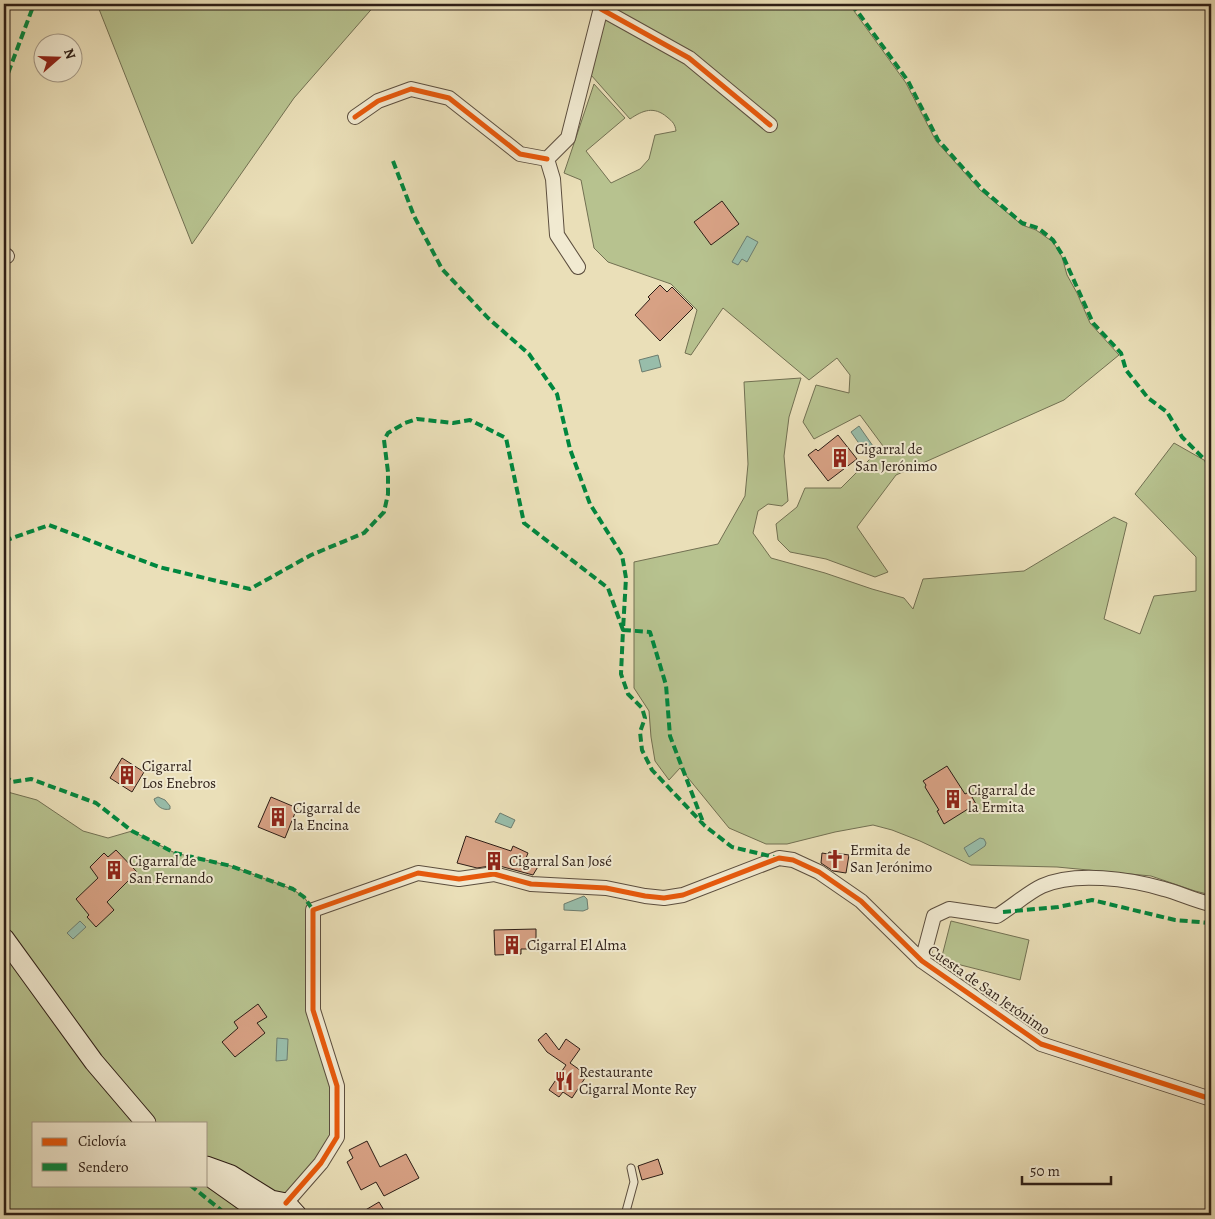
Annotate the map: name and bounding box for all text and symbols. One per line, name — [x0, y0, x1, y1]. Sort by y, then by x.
north arrow — [32, 32, 82, 82]
text: N — [59, 46, 80, 62]
place label: Cigarral de San Jerónimo — [855, 439, 937, 476]
building icon: Cigarral de San Jerónimo — [829, 447, 851, 469]
place label: Cigarral Los Enebros — [142, 756, 216, 793]
building icon: Cigarral Los Enebros — [116, 764, 138, 786]
place label: Cigarral de la Ermita — [968, 780, 1036, 817]
building icon: Cigarral de la Ermita — [942, 788, 964, 810]
place label: Cigarral de la Encina — [293, 798, 361, 835]
building icon: Cigarral de la Encina — [267, 806, 289, 828]
place label: Ermita de San Jerónimo — [850, 840, 932, 877]
church icon: Ermita de San Jerónimo — [824, 848, 846, 870]
building icon: Cigarral San José — [483, 850, 505, 872]
place label: Cigarral de San Fernando — [129, 851, 213, 888]
place label: Cigarral San José — [509, 851, 612, 871]
building icon: Cigarral de San Fernando — [103, 859, 125, 881]
building icon: Cigarral El Alma — [501, 934, 523, 956]
place label: Cigarral El Alma — [527, 935, 627, 955]
street label: Cuesta de San Jerónimo — [924, 940, 1054, 1040]
place label: Restaurante Cigarral Monte Rey — [579, 1062, 697, 1099]
restaurant icon: Restaurante Cigarral Monte Rey — [553, 1070, 575, 1092]
legend — [32, 1122, 208, 1186]
text: Ciclovía — [78, 1131, 126, 1151]
scale bar — [1022, 1154, 1111, 1186]
text: Sendero — [78, 1157, 128, 1177]
text: 50 m — [1030, 1161, 1060, 1181]

